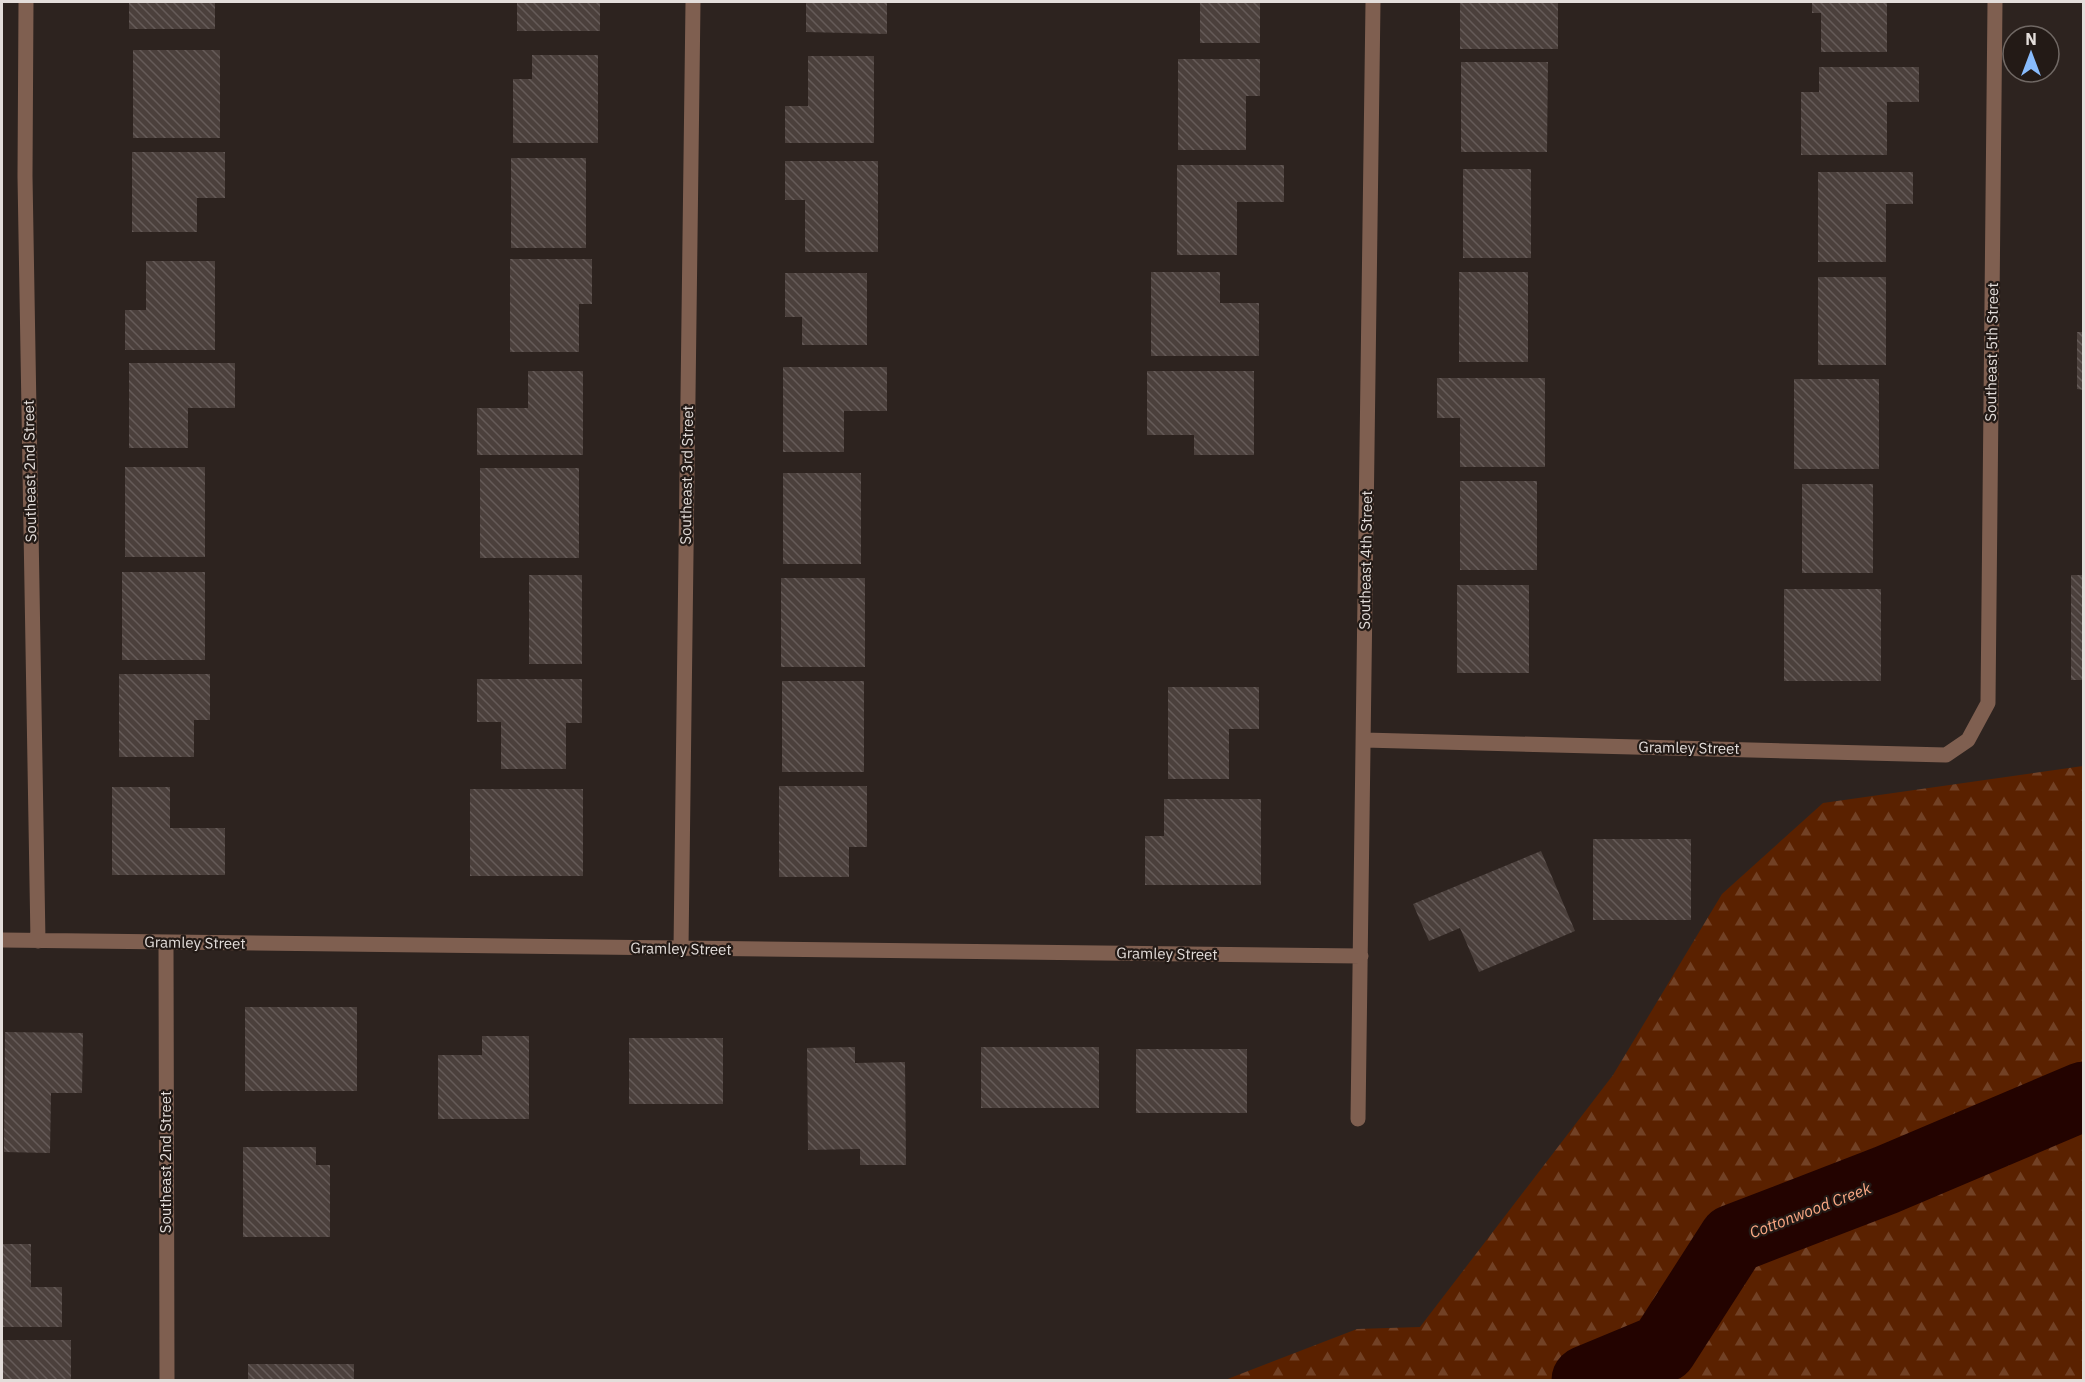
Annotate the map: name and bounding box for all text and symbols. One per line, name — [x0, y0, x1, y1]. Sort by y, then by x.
north arrow — [2001, 24, 2061, 84]
text: N — [2025, 29, 2037, 49]
street label: Southeast 5th Street — [1981, 282, 2002, 422]
street label: Southeast 2nd Street — [19, 400, 40, 542]
street label: Southeast 3rd Street — [676, 405, 697, 545]
street label: Southeast 4th Street — [1355, 490, 1376, 630]
street label: Gramley Street — [1638, 737, 1740, 758]
street label: Gramley Street — [144, 932, 246, 953]
street label: Gramley Street — [630, 938, 732, 959]
street label: Gramley Street — [1116, 943, 1218, 964]
street label: Southeast 2nd Street — [156, 1091, 175, 1233]
water label: Cottonwood Creek — [1746, 1177, 1874, 1242]

